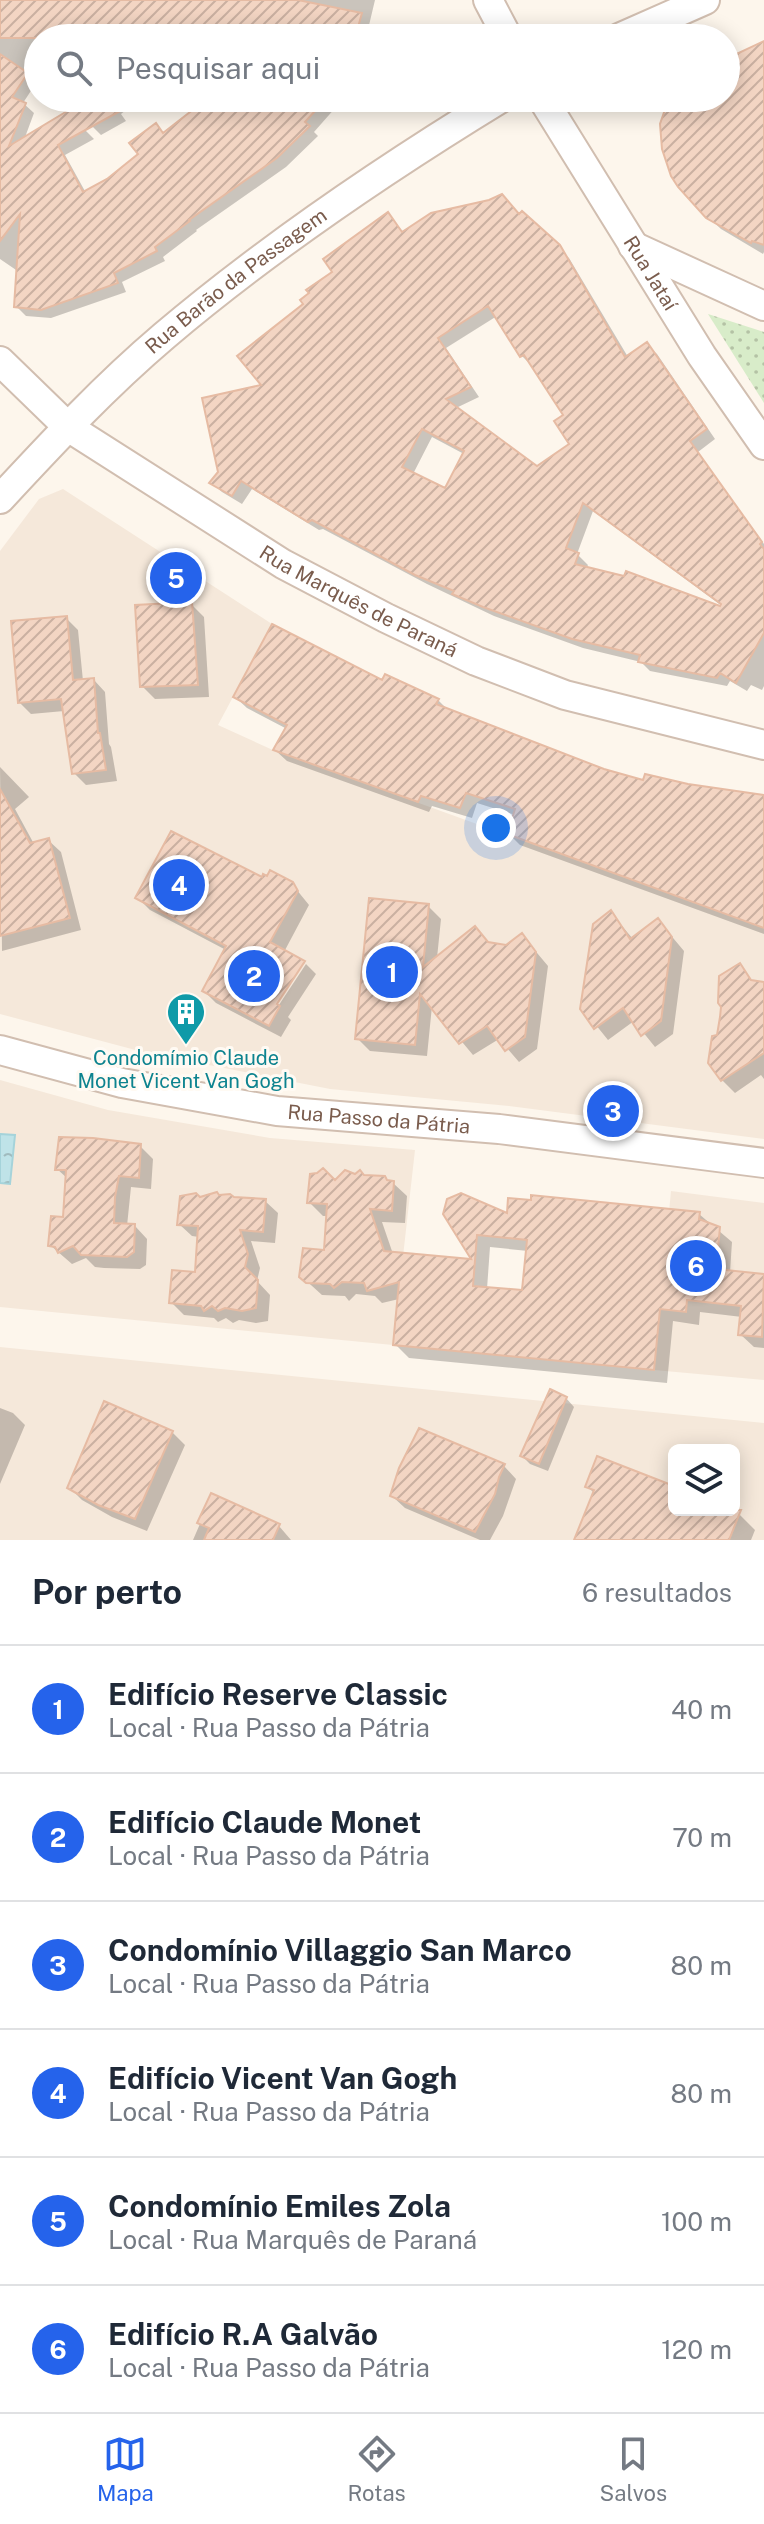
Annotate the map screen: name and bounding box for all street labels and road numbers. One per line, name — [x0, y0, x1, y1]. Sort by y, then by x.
street label: Rua Barão da Passagem — [140, 203, 331, 359]
street label: Rua Jataí — [619, 231, 683, 316]
street label: Rua Marquês de Paraná — [255, 540, 461, 662]
street label: Rua Passo da Pátria — [287, 1100, 471, 1139]

